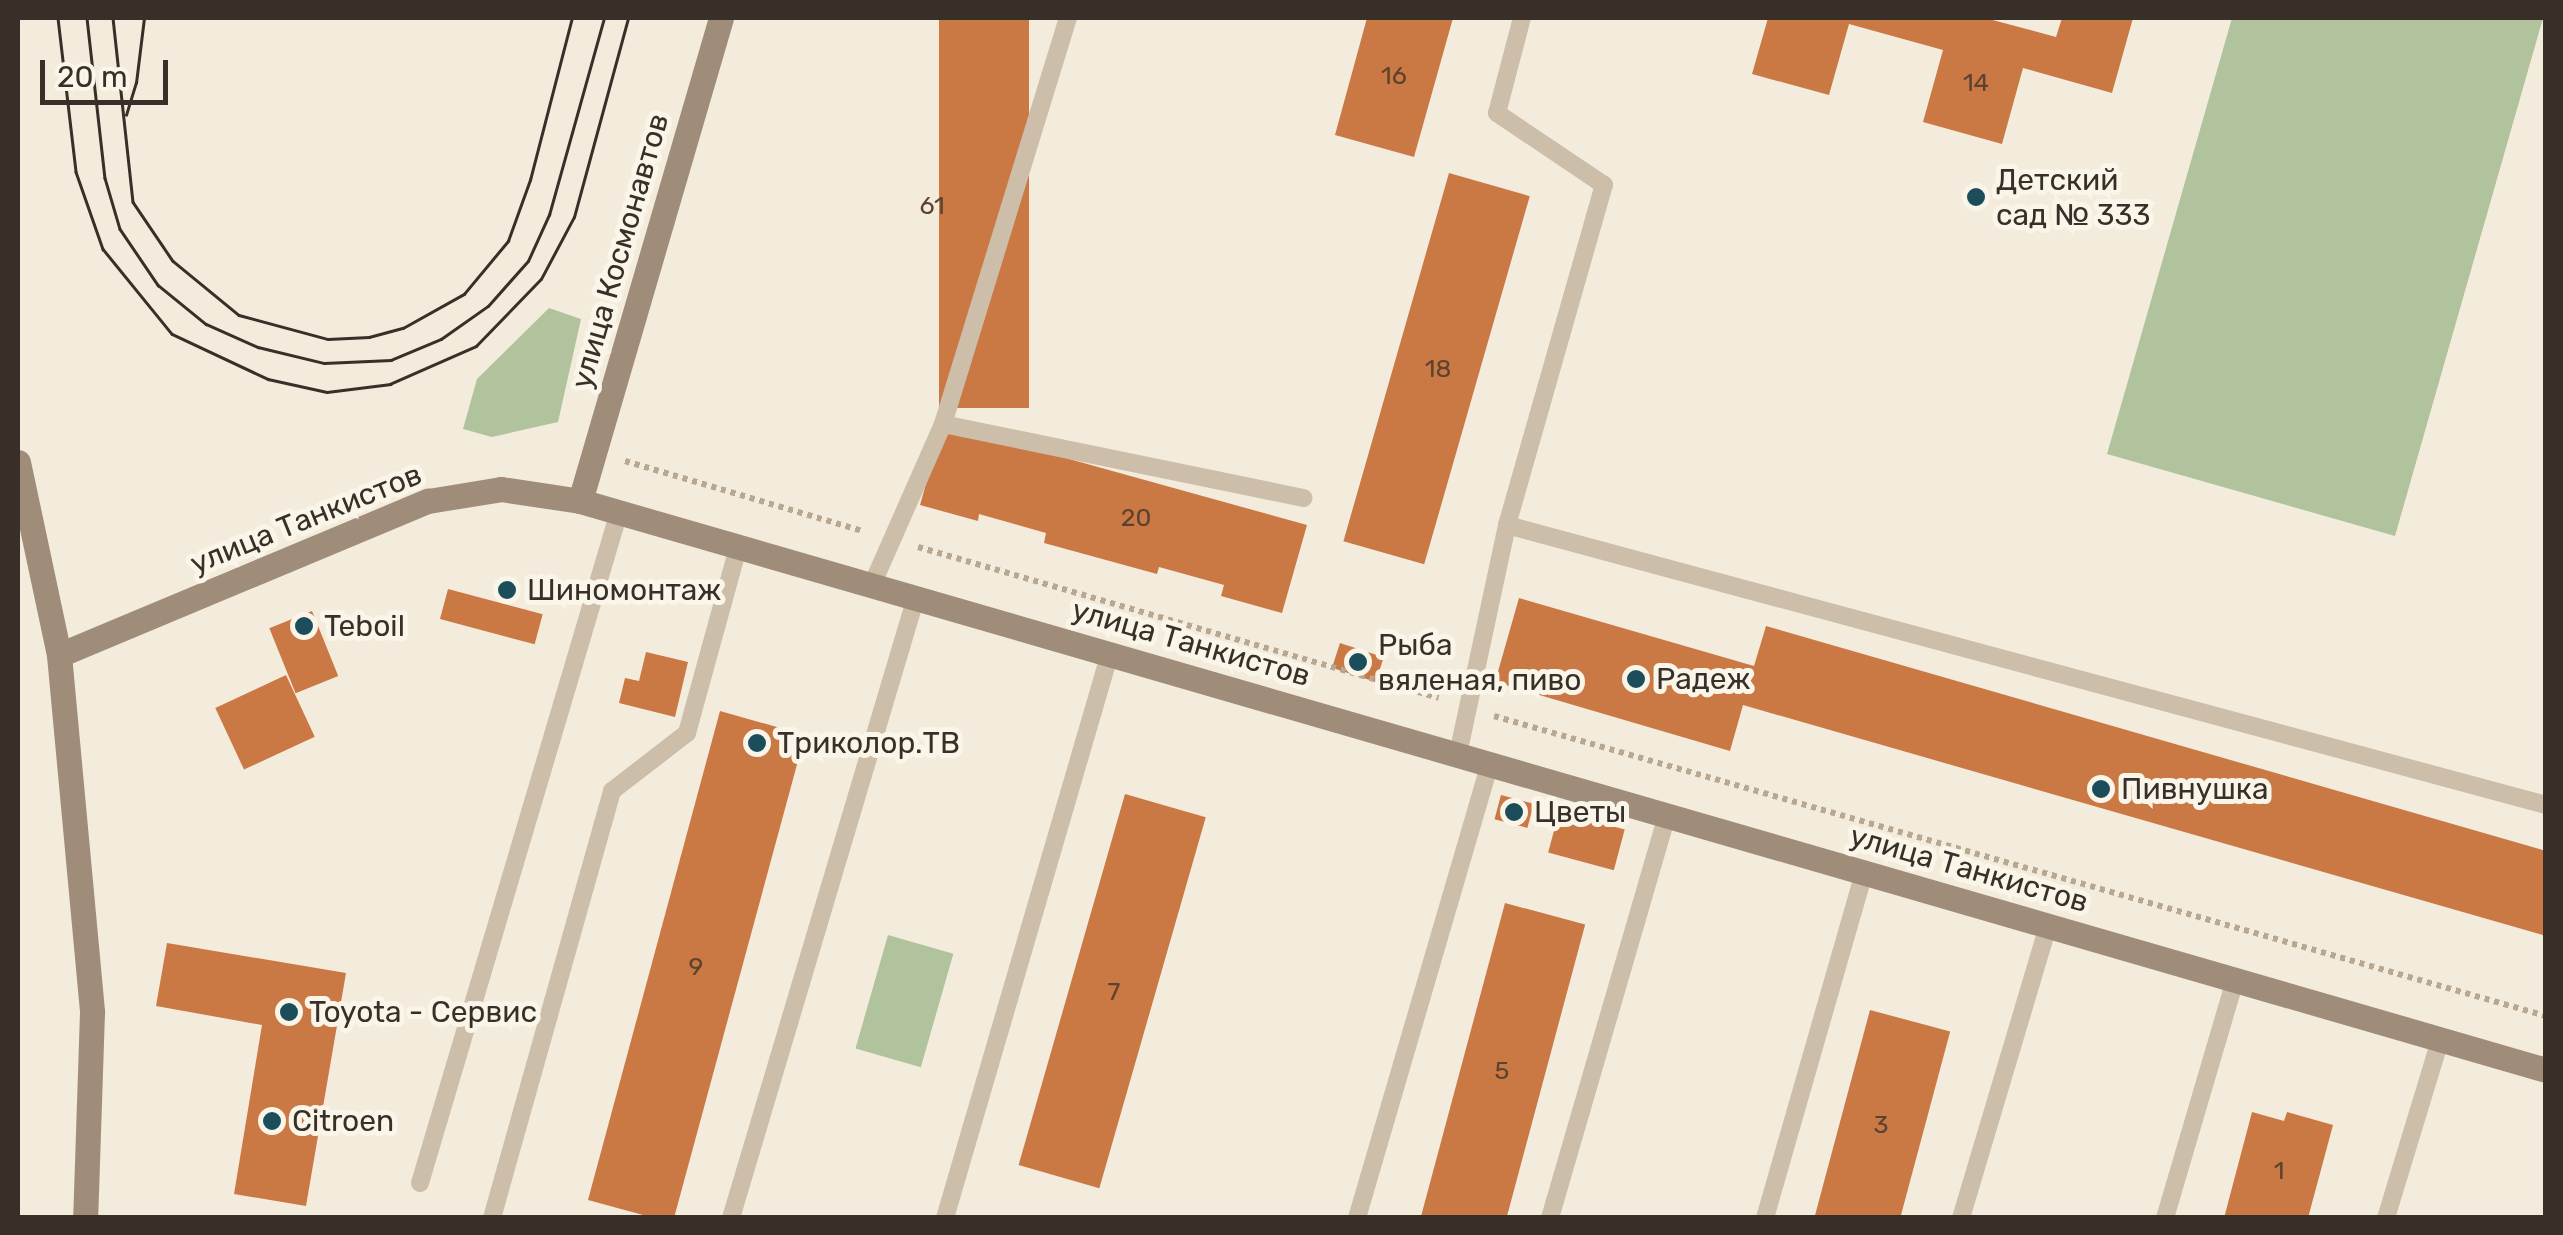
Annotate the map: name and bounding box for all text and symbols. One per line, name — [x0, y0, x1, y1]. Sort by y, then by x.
scale bar — [45, 40, 172, 102]
text: 20 m — [57, 59, 128, 95]
house number: 16 — [1381, 61, 1407, 91]
house number: 14 — [1963, 68, 1989, 98]
street label: улица Космонавтов — [563, 109, 677, 393]
place label: Детский сад № 333 — [1996, 162, 2151, 232]
marker: Детский сад № 333 — [1965, 186, 1987, 208]
house number: 61 — [919, 191, 945, 221]
house number: 18 — [1425, 354, 1451, 384]
street label: улица Танкистов — [185, 456, 427, 582]
house number: 20 — [1121, 503, 1151, 533]
place label: Шиномонтаж — [527, 572, 721, 608]
marker: Шиномонтаж — [496, 579, 518, 601]
street label: улица Танкистов — [1068, 592, 1314, 694]
place label: Teboil — [324, 608, 405, 644]
marker: Teboil — [293, 615, 315, 637]
place label: Рыба вяленая, пиво — [1378, 627, 1581, 698]
marker: Рыба вяленая, пиво — [1347, 651, 1369, 673]
place label: Радеж — [1656, 661, 1751, 697]
marker: Радеж — [1625, 668, 1647, 690]
place label: Триколор.ТВ — [777, 725, 960, 761]
marker: Триколор.ТВ — [746, 732, 768, 754]
place label: Пивнушка — [2121, 771, 2268, 807]
marker: Пивнушка — [2090, 778, 2112, 800]
place label: Цветы — [1534, 794, 1626, 830]
marker: Цветы — [1503, 801, 1525, 823]
street label: улица Танкистов — [1846, 818, 2092, 920]
house number: 9 — [689, 952, 703, 982]
house number: 7 — [1108, 977, 1120, 1007]
place label: Toyota - Сервис — [309, 994, 537, 1030]
marker: Toyota - Сервис — [278, 1001, 300, 1023]
house number: 5 — [1495, 1056, 1509, 1086]
place label: Citroen — [292, 1103, 394, 1139]
marker: Citroen — [261, 1110, 283, 1132]
house number: 3 — [1873, 1110, 1889, 1140]
house number: 1 — [2274, 1156, 2284, 1186]

